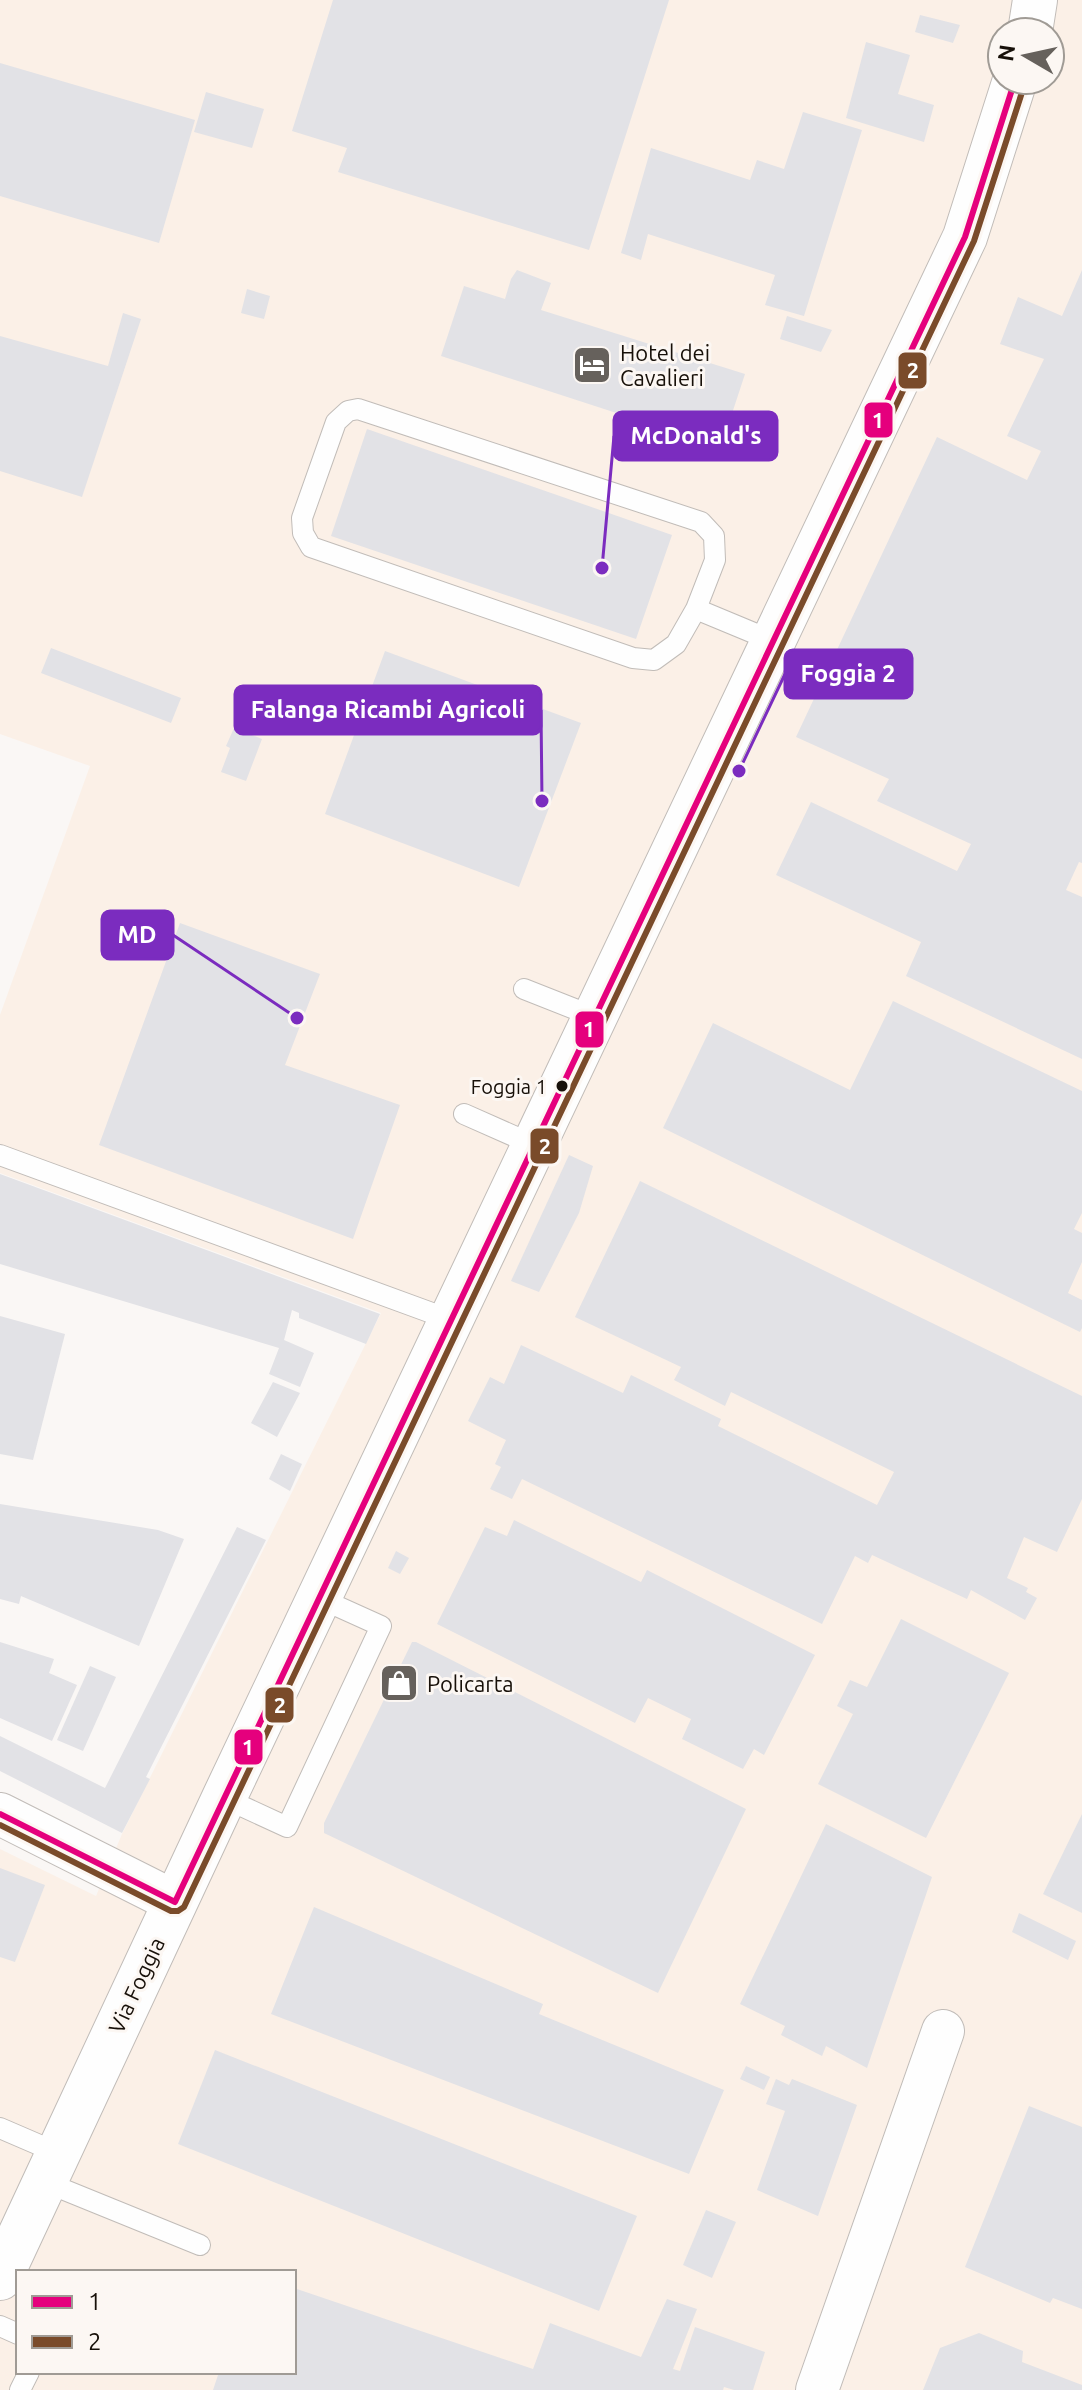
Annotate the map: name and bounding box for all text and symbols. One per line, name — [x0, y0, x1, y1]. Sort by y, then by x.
north arrow — [986, 16, 1066, 96]
text: N — [992, 43, 1019, 63]
place label: Hotel dei Cavalieri — [620, 340, 710, 390]
hotel icon: Hotel dei Cavalieri — [571, 344, 613, 386]
line badge: 2 — [897, 351, 928, 390]
text: 2 — [907, 357, 919, 382]
line badge: 1 — [863, 401, 894, 439]
text: 1 — [872, 407, 884, 432]
callout: McDonald's — [614, 412, 777, 460]
text: McDonald's — [630, 422, 762, 449]
callout: Foggia 2 — [785, 650, 912, 698]
text: Foggia 2 — [801, 660, 895, 687]
callout: Falanga Ricambi Agricoli — [235, 686, 541, 734]
text: Falanga Ricambi Agricoli — [251, 696, 525, 723]
callout: MD — [102, 911, 173, 959]
text: MD — [118, 921, 156, 948]
line badge: 1 — [574, 1010, 605, 1049]
text: 1 — [583, 1016, 595, 1041]
place label: Foggia 1 — [471, 1075, 547, 1098]
marker: Foggia 1 — [554, 1078, 570, 1094]
line badge: 2 — [529, 1127, 560, 1165]
text: 2 — [539, 1133, 551, 1158]
shop icon: Policarta — [378, 1662, 420, 1704]
place label: Policarta — [427, 1671, 514, 1696]
line badge: 2 — [264, 1686, 295, 1724]
text: 2 — [274, 1692, 286, 1717]
line badge: 1 — [233, 1728, 264, 1766]
text: 1 — [242, 1734, 254, 1759]
street label: Via Foggia — [103, 1933, 169, 2037]
legend — [16, 2270, 296, 2374]
text: 1 — [88, 2288, 102, 2315]
text: 2 — [88, 2328, 102, 2355]

